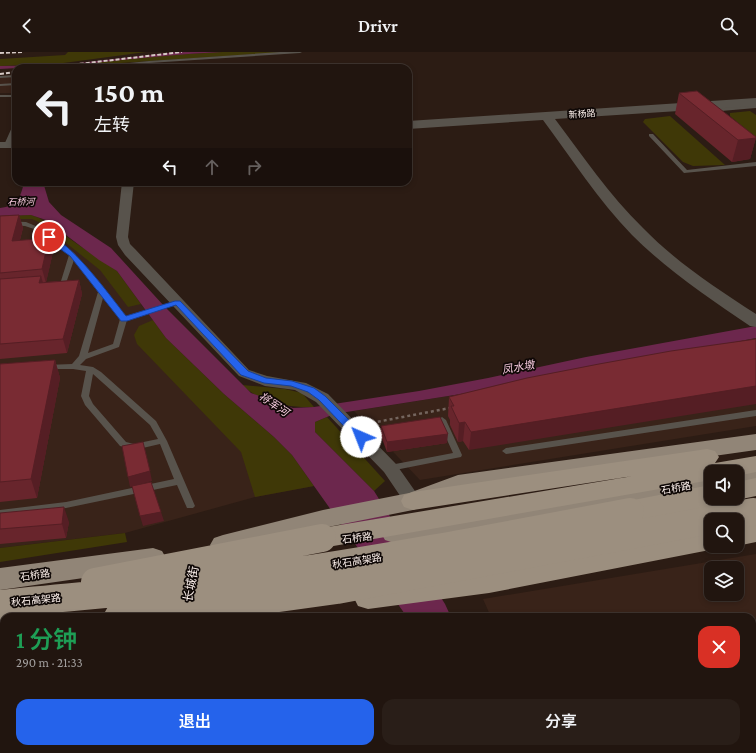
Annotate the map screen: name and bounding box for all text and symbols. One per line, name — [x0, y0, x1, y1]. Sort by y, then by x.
icon: back — [16, 15, 38, 37]
icon: search — [718, 15, 740, 37]
text: Drivr — [358, 16, 398, 36]
text: 150 m — [94, 77, 164, 108]
icon: left — [28, 80, 80, 132]
street label: 新杨路 — [568, 108, 596, 120]
text: 左转 — [94, 115, 130, 135]
icon: left — [159, 156, 181, 178]
icon: ahead — [201, 156, 223, 178]
icon: right — [243, 156, 265, 178]
water label: 石桥河 — [7, 197, 37, 207]
pin — [32, 220, 66, 254]
icon: arrive — [38, 226, 60, 248]
water label: 凤水墩 — [501, 358, 537, 376]
water label: 将军河 — [257, 390, 293, 419]
position arrow — [340, 416, 382, 458]
map controls — [704, 465, 744, 601]
button: sound — [704, 465, 744, 505]
street label: 石桥路 — [660, 480, 692, 496]
button: search — [704, 513, 744, 553]
street label: 石桥路 — [341, 531, 373, 545]
street label: 秋石高架路 — [331, 552, 383, 570]
button: layers — [704, 561, 744, 601]
street label: 长城街 — [181, 565, 201, 603]
street label: 石桥路 — [19, 567, 51, 583]
street label: 秋石高架路 — [11, 592, 61, 608]
text: 1 分钟 — [16, 626, 77, 653]
button: close — [698, 626, 740, 668]
text: 290 m · 21:33 — [16, 655, 83, 670]
button: 退出 — [16, 699, 374, 745]
button: 分享 — [382, 699, 740, 745]

